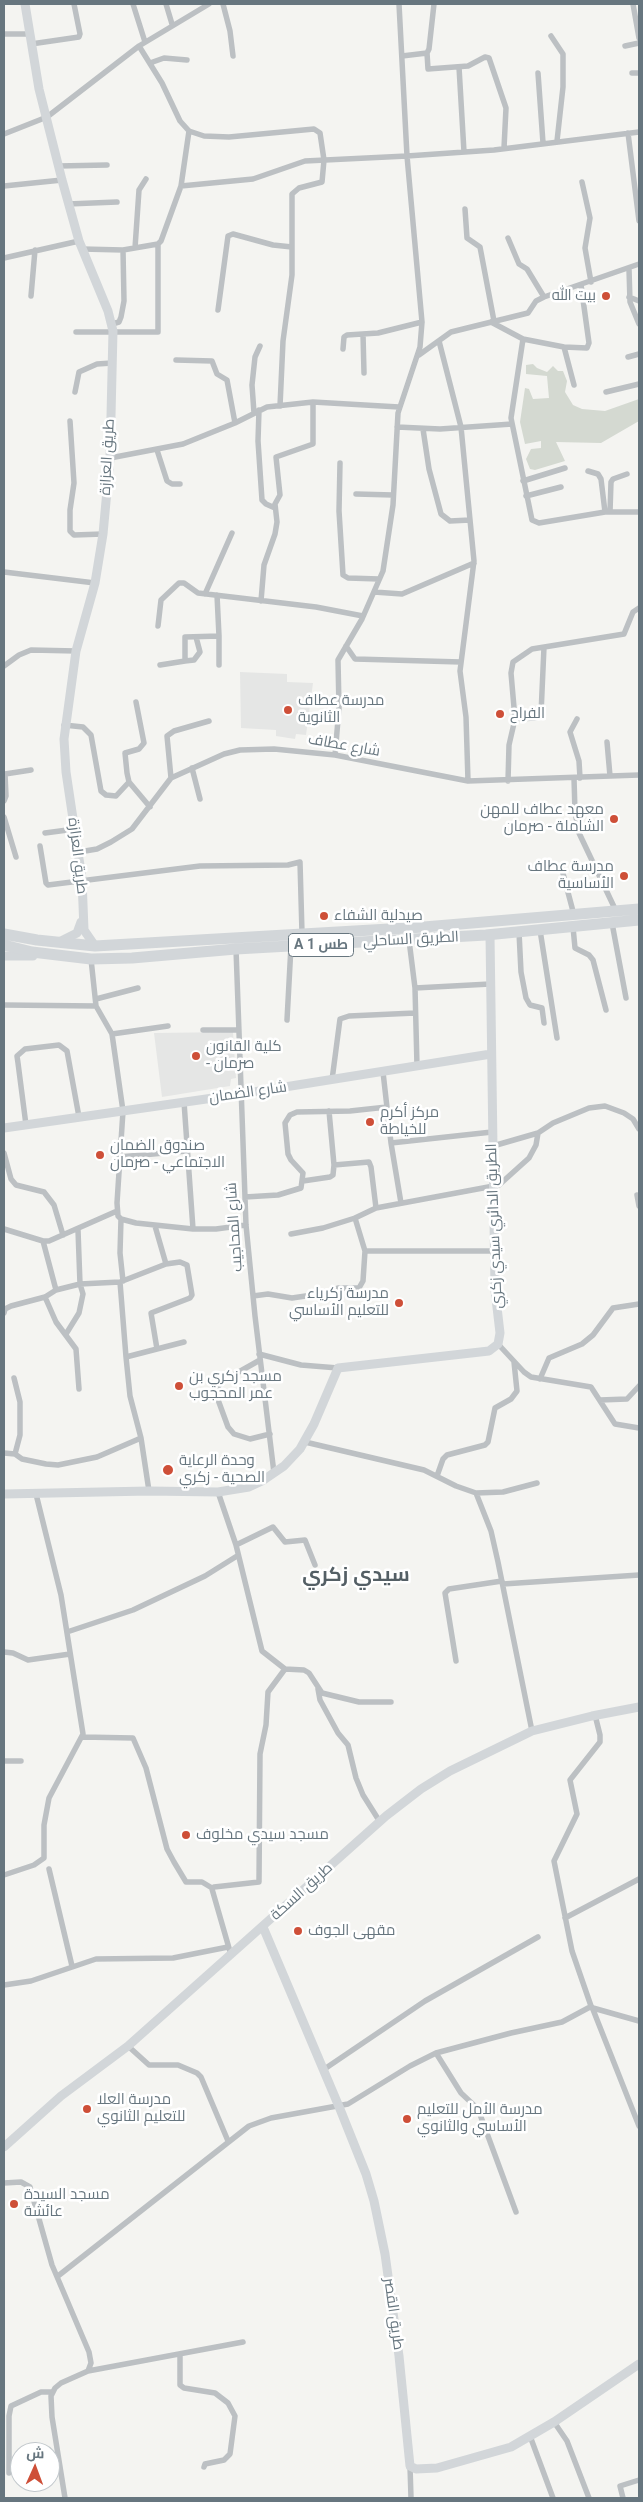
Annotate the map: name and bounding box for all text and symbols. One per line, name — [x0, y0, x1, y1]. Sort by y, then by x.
place label: بيت الله — [552, 287, 596, 305]
marker: بيت الله — [600, 290, 612, 302]
street label: طريق العزازة — [97, 418, 119, 496]
place label: مدرسة عطاف الثانوية — [298, 692, 384, 727]
marker: مدرسة عطاف الثانوية — [282, 704, 294, 716]
place label: الفراح — [510, 705, 545, 723]
marker: الفراح — [494, 708, 506, 720]
street label: شارع عطاف — [307, 731, 381, 761]
place label: معهد عطاف للمهن الشاملة - صرمان — [480, 801, 604, 836]
marker: معهد عطاف للمهن الشاملة - صرمان — [608, 813, 620, 825]
street label: طريق العزازة — [63, 817, 91, 895]
place label: مدرسة عطاف الأساسية — [528, 858, 614, 893]
marker: مدرسة عطاف الأساسية — [618, 870, 630, 882]
place label: صيدلية الشفاء — [334, 907, 423, 925]
marker: صيدلية الشفاء — [318, 910, 330, 922]
street label: الطريق الساحلي — [363, 929, 459, 951]
road number: A 1 طس — [288, 934, 354, 956]
place label: كلية القانون - صرمان — [206, 1038, 282, 1073]
marker: كلية القانون - صرمان — [190, 1050, 202, 1062]
street label: شارع الضمان — [208, 1079, 288, 1107]
place label: مركز أكرم للخياطة — [380, 1104, 439, 1139]
marker: مركز أكرم للخياطة — [364, 1116, 376, 1128]
place label: صندوق الضمان الاجتماعي - صرمان — [110, 1137, 225, 1172]
street label: الطريق الدائري سيدي زكري — [483, 1143, 507, 1309]
marker: صندوق الضمان الاجتماعي - صرمان — [94, 1149, 106, 1161]
street label: شارع المحاجيب — [223, 1182, 247, 1272]
place label: مدرسة زكرياء للتعليم الأساسي — [289, 1285, 389, 1320]
marker: مدرسة زكرياء للتعليم الأساسي — [393, 1297, 405, 1309]
place label: مسجد زكري بن عمر المحجوب — [189, 1368, 282, 1403]
marker: مسجد زكري بن عمر المحجوب — [173, 1380, 185, 1392]
place label: وحدة الرعاية الصحية - زكري — [179, 1452, 265, 1487]
marker: وحدة الرعاية الصحية - زكري — [161, 1463, 175, 1477]
district label: سيدي زكري — [302, 1564, 410, 1588]
place label: مسجد سيدي مخلوف — [196, 1826, 329, 1844]
marker: مسجد سيدي مخلوف — [180, 1829, 192, 1841]
street label: طريق السكة — [267, 1859, 337, 1925]
place label: مقهى الجوف — [308, 1922, 395, 1940]
marker: مقهى الجوف — [292, 1925, 304, 1937]
place label: مدرسة العلا للتعليم الثانوي — [97, 2091, 185, 2126]
place label: مدرسة الأمل للتعليم الأساسي والثانوي — [417, 2101, 543, 2136]
marker: مدرسة العلا للتعليم الثانوي — [81, 2103, 93, 2115]
marker: مدرسة الأمل للتعليم الأساسي والثانوي — [401, 2113, 413, 2125]
place label: مسجد السيدة عائشة — [24, 2186, 110, 2221]
marker: مسجد السيدة عائشة — [8, 2198, 20, 2210]
street label: طريق القصر — [379, 2277, 407, 2351]
north arrow — [10, 2442, 60, 2492]
text: ش — [26, 2445, 45, 2461]

